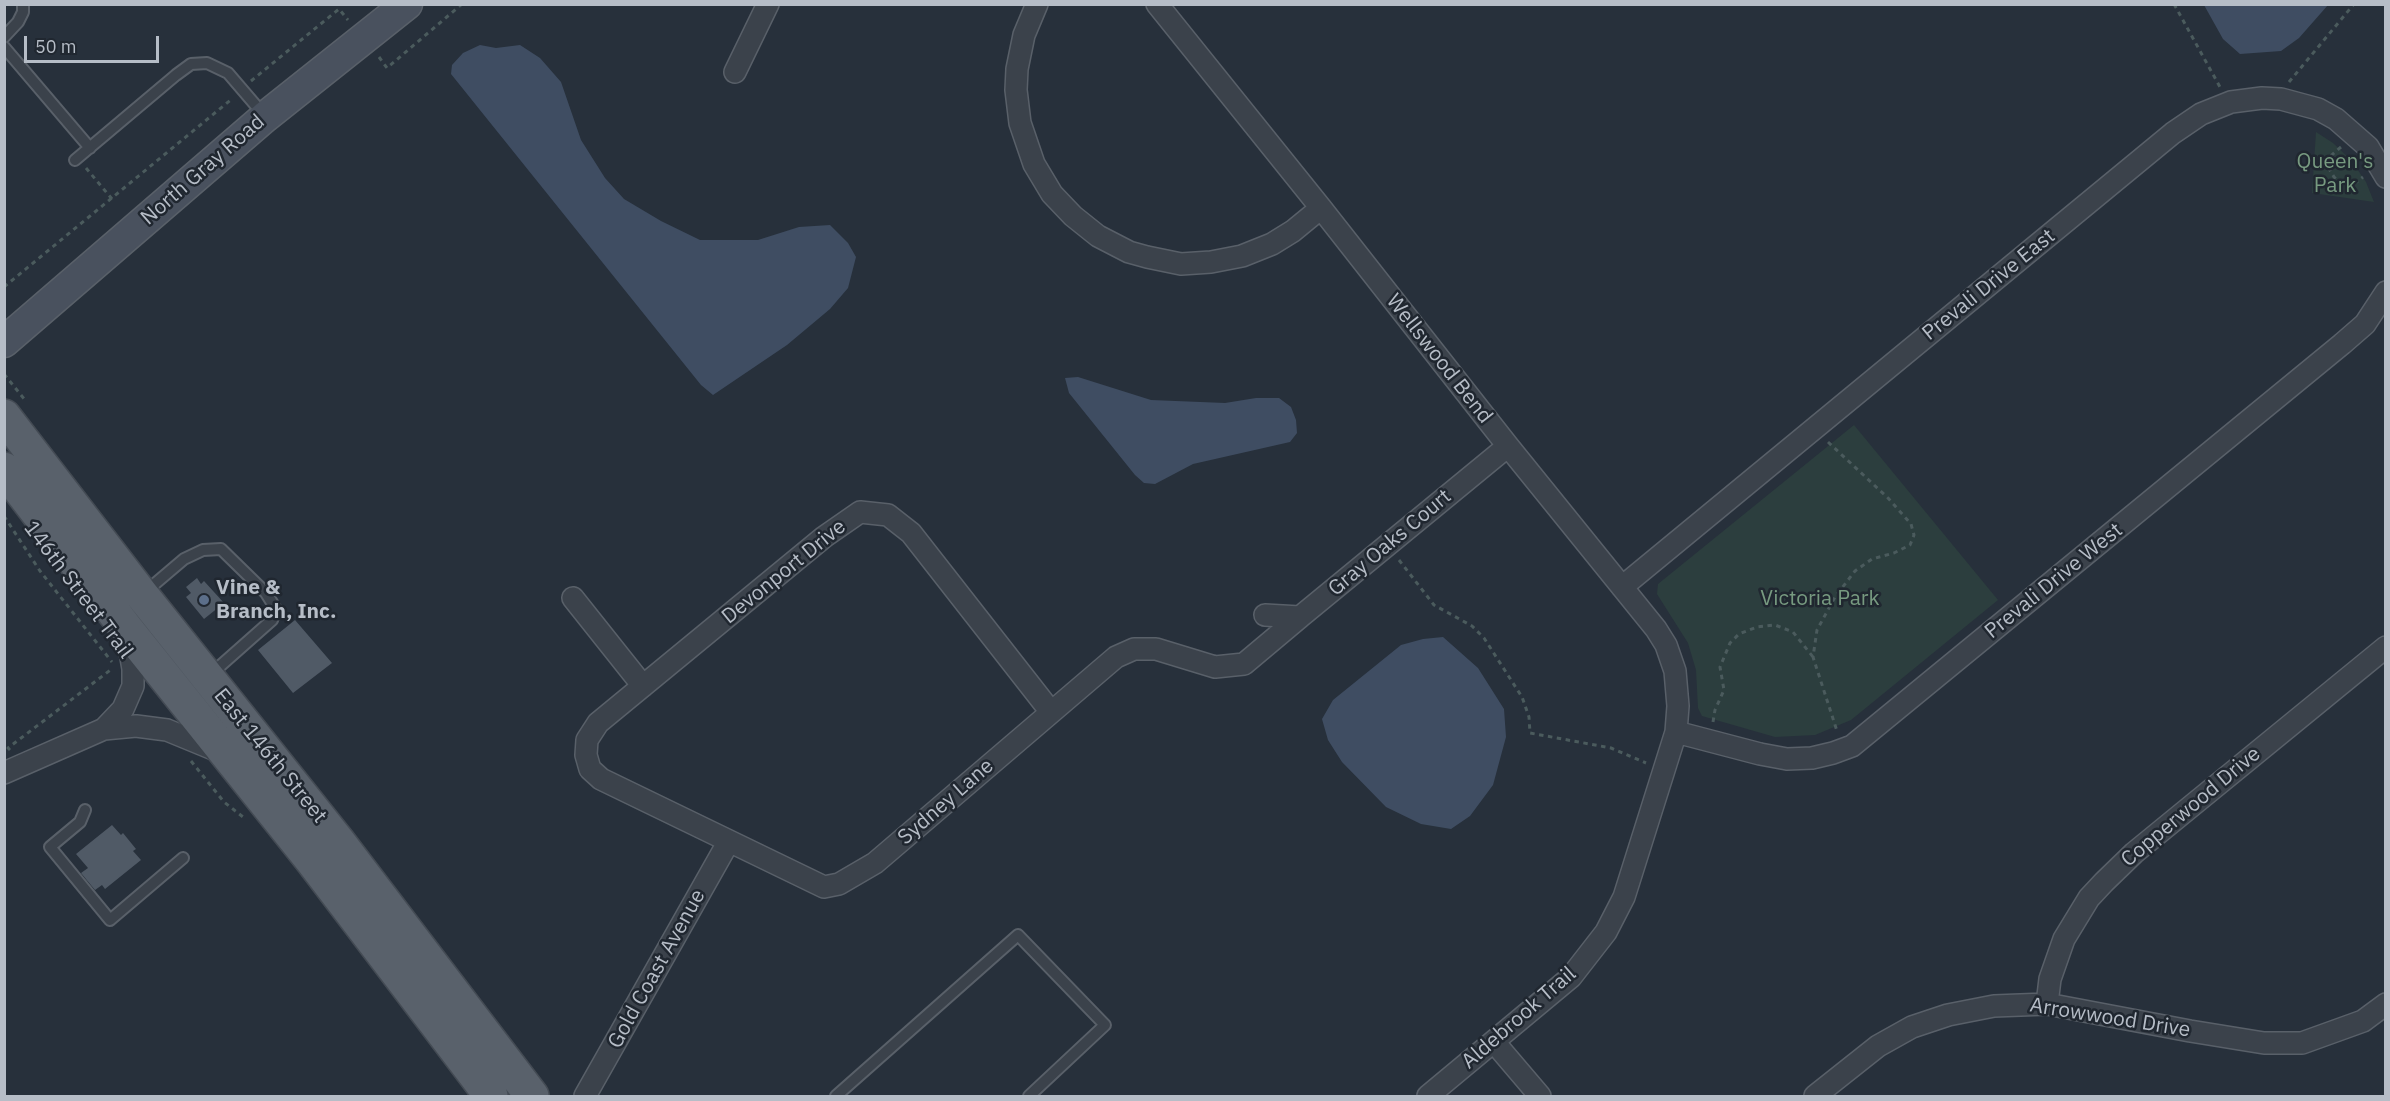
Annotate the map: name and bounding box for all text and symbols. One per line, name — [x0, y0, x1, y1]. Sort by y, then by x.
scale bar — [27, 24, 162, 62]
text: 50 m — [35, 35, 77, 58]
street label: North Gray Road — [136, 109, 270, 231]
park label: Queen's Park — [2297, 149, 2373, 199]
street label: Prevali Drive East — [1918, 224, 2060, 346]
street label: Wellswood Bend — [1381, 289, 1497, 429]
street label: Gray Oaks Court — [1323, 484, 1457, 602]
street label: Devonport Drive — [717, 514, 851, 630]
street label: 146th Street Trail — [18, 516, 138, 664]
street label: Prevali Drive West — [1980, 518, 2128, 644]
place label: Vine & Branch, Inc. — [216, 575, 336, 625]
park label: Victoria Park — [1760, 586, 1880, 612]
marker: Vine & Branch, Inc. — [197, 593, 211, 607]
street label: East 146th Street — [208, 684, 332, 828]
street label: Copperwood Drive — [2116, 741, 2266, 873]
street label: Sydney Lane — [893, 754, 999, 850]
street label: Gold Coast Avenue — [603, 885, 711, 1053]
street label: Aldebrook Trail — [1457, 962, 1581, 1074]
street label: Arrowwood Drive — [2028, 993, 2192, 1043]

